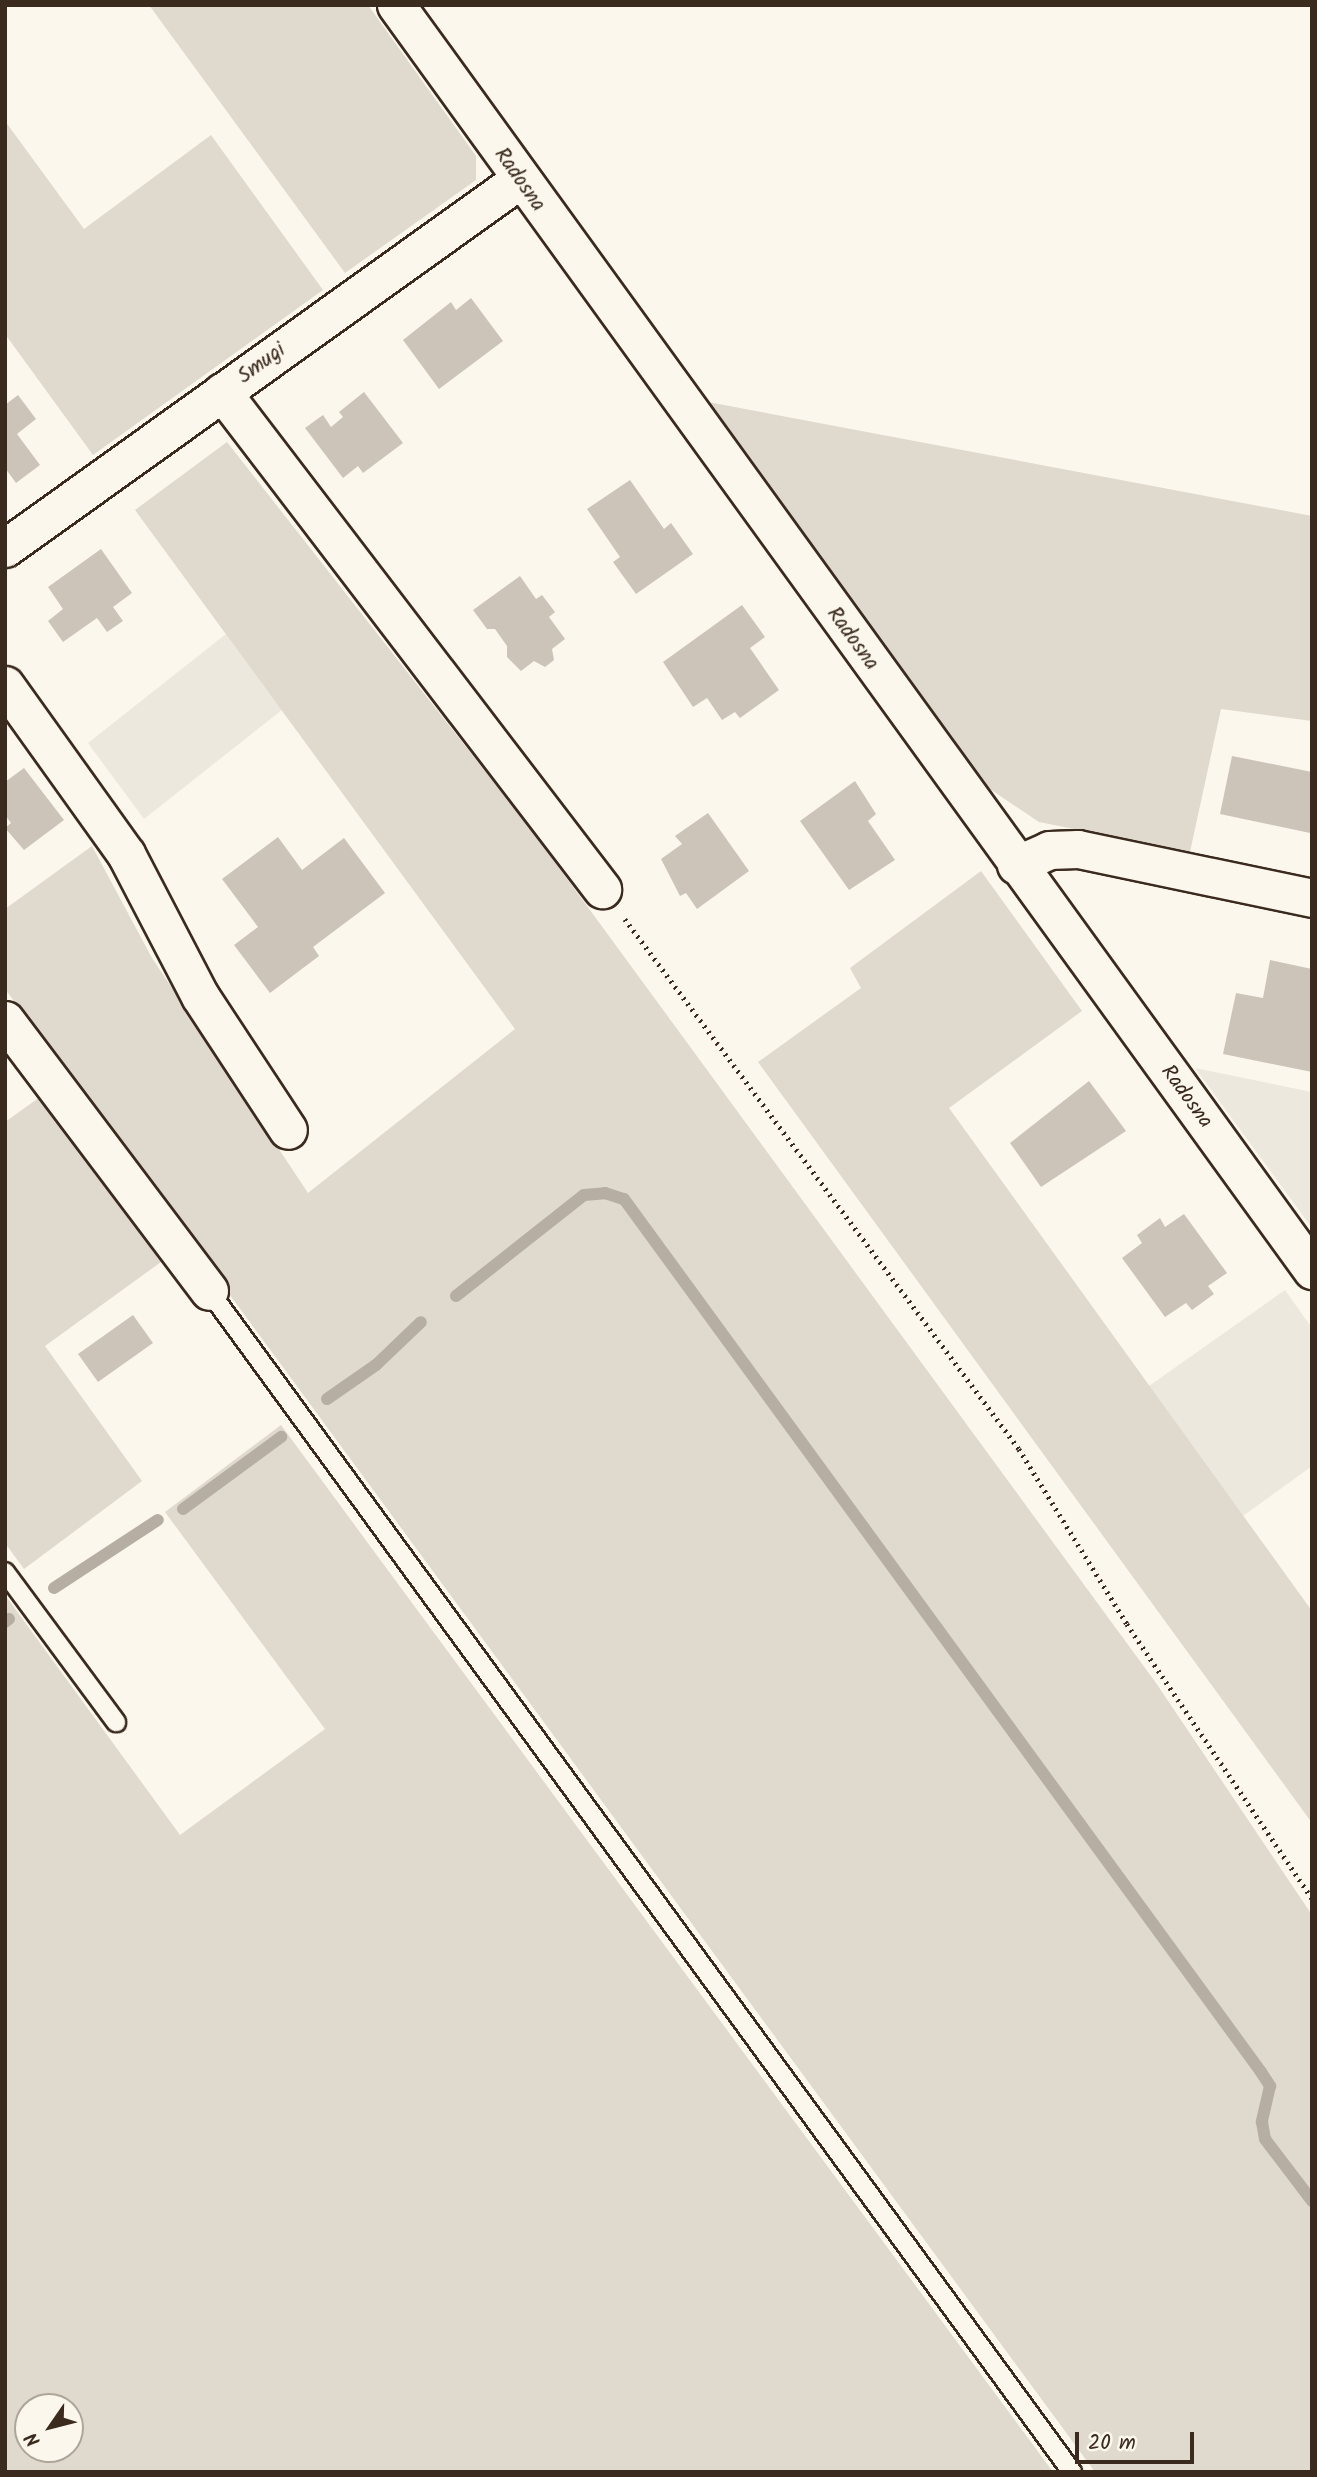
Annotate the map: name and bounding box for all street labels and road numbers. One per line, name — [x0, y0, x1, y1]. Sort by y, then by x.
street label: Radosna — [488, 143, 550, 217]
street label: Smugi — [233, 338, 291, 390]
street label: Radosna — [821, 602, 883, 676]
street label: Radosna — [1155, 1060, 1217, 1134]

